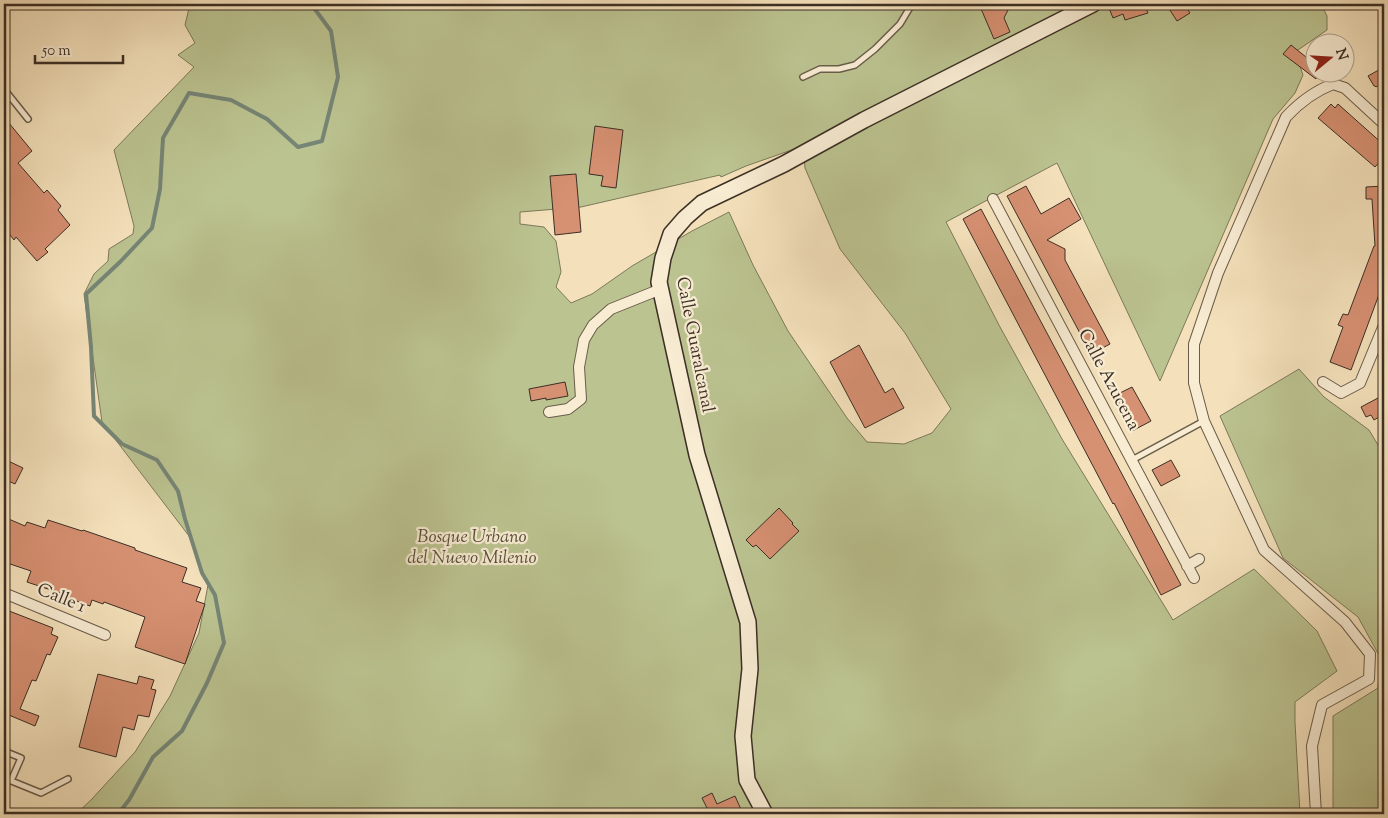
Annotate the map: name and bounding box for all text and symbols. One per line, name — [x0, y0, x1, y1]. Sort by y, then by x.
scale bar — [35, 32, 122, 64]
north arrow — [1306, 32, 1356, 82]
text: 50 m — [41, 41, 71, 62]
text: N — [1329, 46, 1352, 63]
street label: Calle Guaralcanal — [668, 275, 720, 415]
street label: Calle Azucena — [1070, 325, 1146, 435]
park label: Bosque Urbano del Nuevo Milenio — [407, 525, 537, 572]
street label: Calle 1 — [33, 577, 89, 621]

